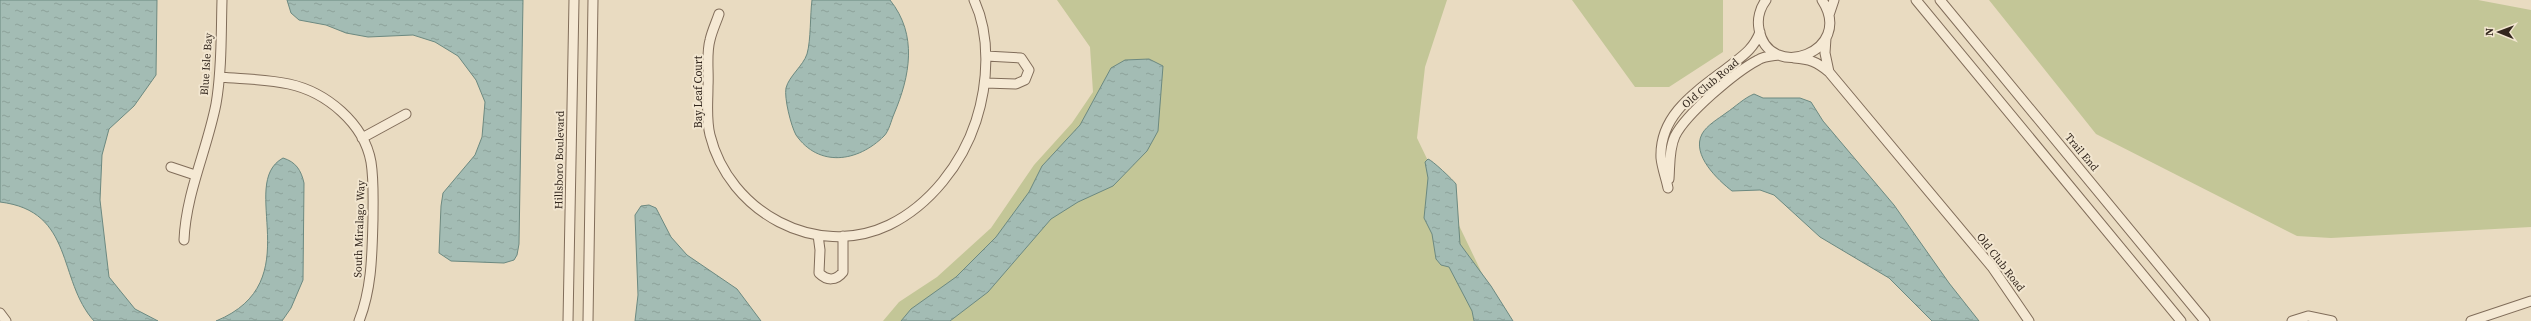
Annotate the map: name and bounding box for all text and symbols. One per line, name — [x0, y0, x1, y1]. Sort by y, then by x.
north arrow — [2479, 12, 2519, 52]
text: N — [2482, 28, 2497, 36]
street label: Blue Isle Bay — [197, 32, 216, 96]
street label: Bay Leaf Court — [691, 55, 706, 128]
street label: Old Club Road — [1679, 55, 1743, 112]
street label: Hillsboro Boulevard — [551, 110, 568, 209]
street label: Trail End — [2061, 130, 2102, 175]
street label: South Miralago Way — [350, 180, 369, 278]
street label: Old Club Road — [1973, 230, 2029, 295]

